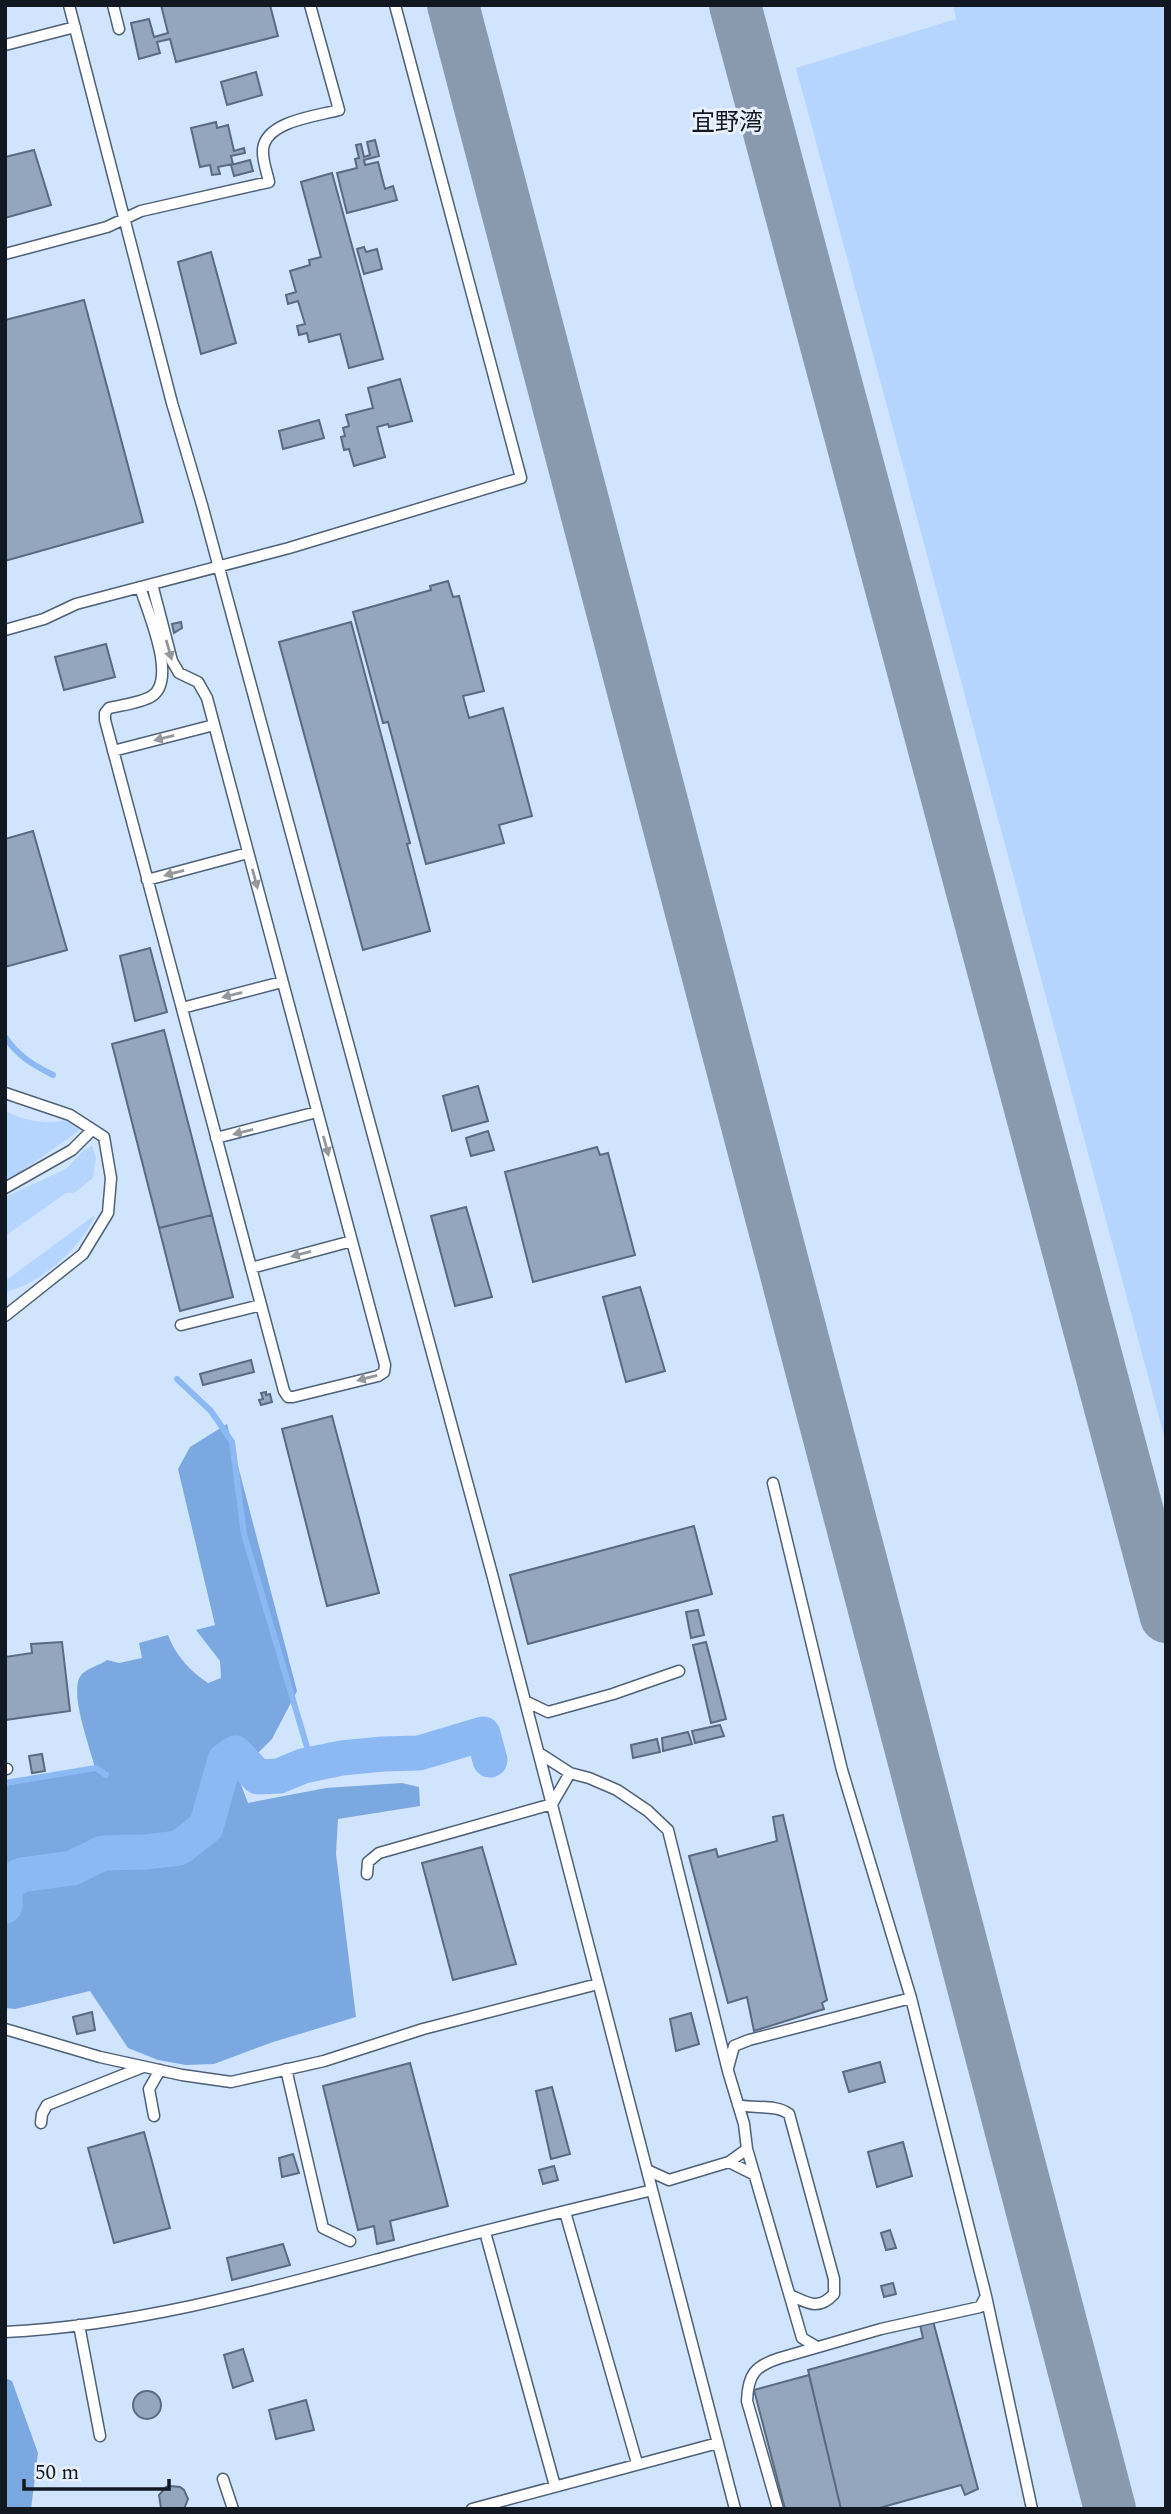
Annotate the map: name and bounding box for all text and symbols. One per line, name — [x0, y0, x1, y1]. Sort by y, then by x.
district label: 宜野湾 — [691, 105, 763, 141]
one-way arrow — [165, 640, 175, 661]
one-way arrow — [152, 733, 174, 744]
one-way arrow — [163, 868, 185, 879]
one-way arrow — [250, 868, 261, 890]
one-way arrow — [221, 990, 243, 1001]
one-way arrow — [232, 1127, 253, 1137]
one-way arrow — [322, 1136, 332, 1157]
one-way arrow — [290, 1249, 312, 1260]
one-way arrow — [356, 1374, 377, 1384]
scale bar — [24, 2448, 170, 2492]
text: 50 m — [35, 2457, 79, 2489]

